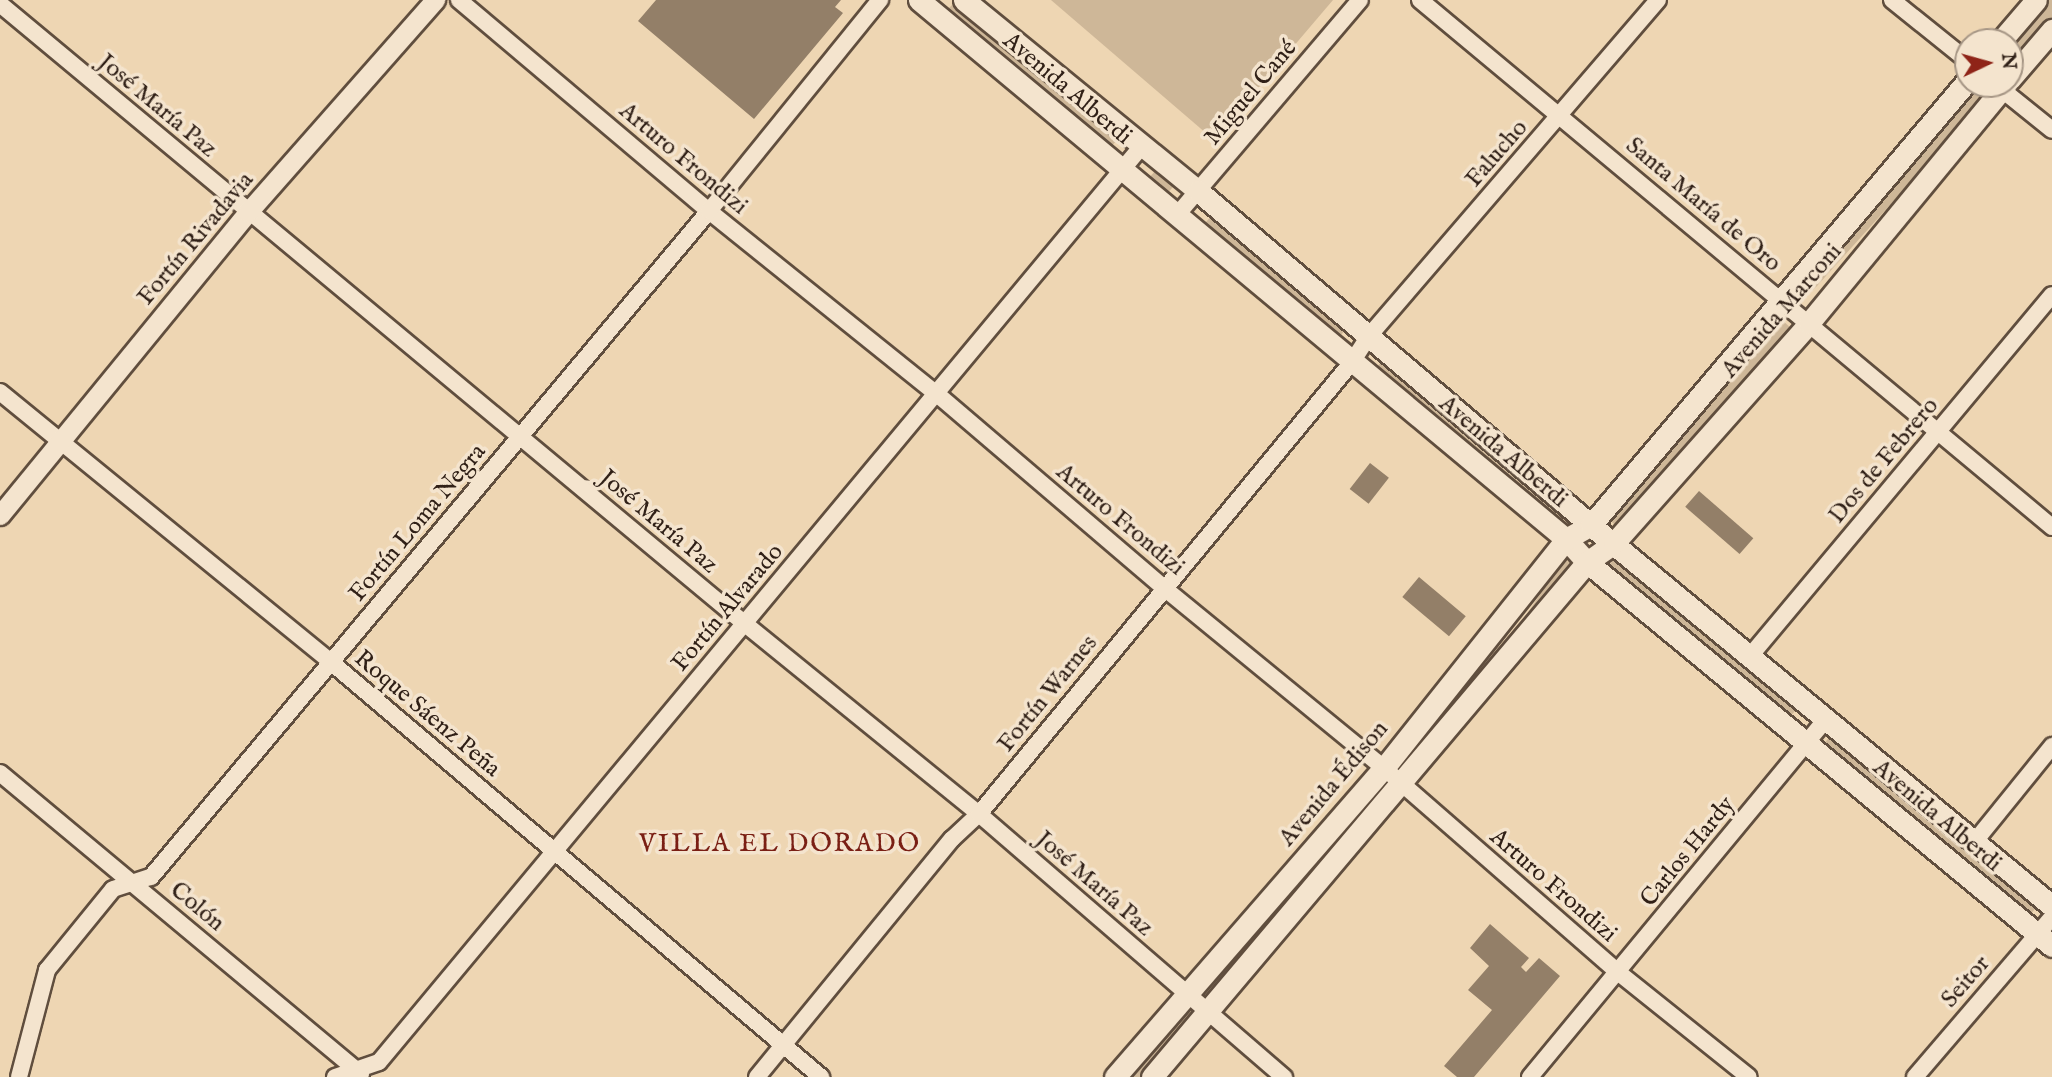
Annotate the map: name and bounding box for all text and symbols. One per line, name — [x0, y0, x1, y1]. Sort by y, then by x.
street label: Avenida Alberdi — [997, 27, 1137, 151]
north arrow — [1954, 28, 2024, 98]
street label: Miguel Cané — [1199, 34, 1303, 152]
street label: José María Paz — [92, 48, 222, 164]
text: N — [1995, 52, 2021, 71]
street label: Arturo Frondizi — [613, 97, 753, 221]
street label: Falucho — [1460, 114, 1534, 194]
street label: Santa María de Oro — [1620, 132, 1786, 278]
street label: Fortín Rivadavia — [132, 167, 260, 311]
street label: Avenida Marconi — [1716, 238, 1848, 384]
street label: Avenida Alberdi — [1433, 390, 1573, 514]
street label: Dos de Febrero — [1823, 392, 1945, 530]
street label: Fortín Loma Negra — [344, 438, 492, 608]
street label: Arturo Frondizi — [1050, 458, 1190, 582]
street label: José María Paz — [593, 464, 723, 580]
street label: Fortín Alvarado — [666, 538, 790, 678]
street label: Fortín Warnes — [992, 630, 1104, 758]
street label: Roque Sáenz Peña — [348, 644, 506, 784]
street label: Avenida Édison — [1273, 715, 1395, 853]
street label: Avenida Alberdi — [1867, 754, 2007, 878]
street label: Carlos Hardy — [1635, 791, 1741, 913]
street label: Arturo Frondizi — [1484, 823, 1622, 949]
street label: José María Paz — [1030, 825, 1158, 943]
district label: VILLA EL DORADO — [641, 828, 919, 860]
street label: Colón — [164, 876, 230, 938]
street label: Seitor — [1936, 950, 1996, 1014]

